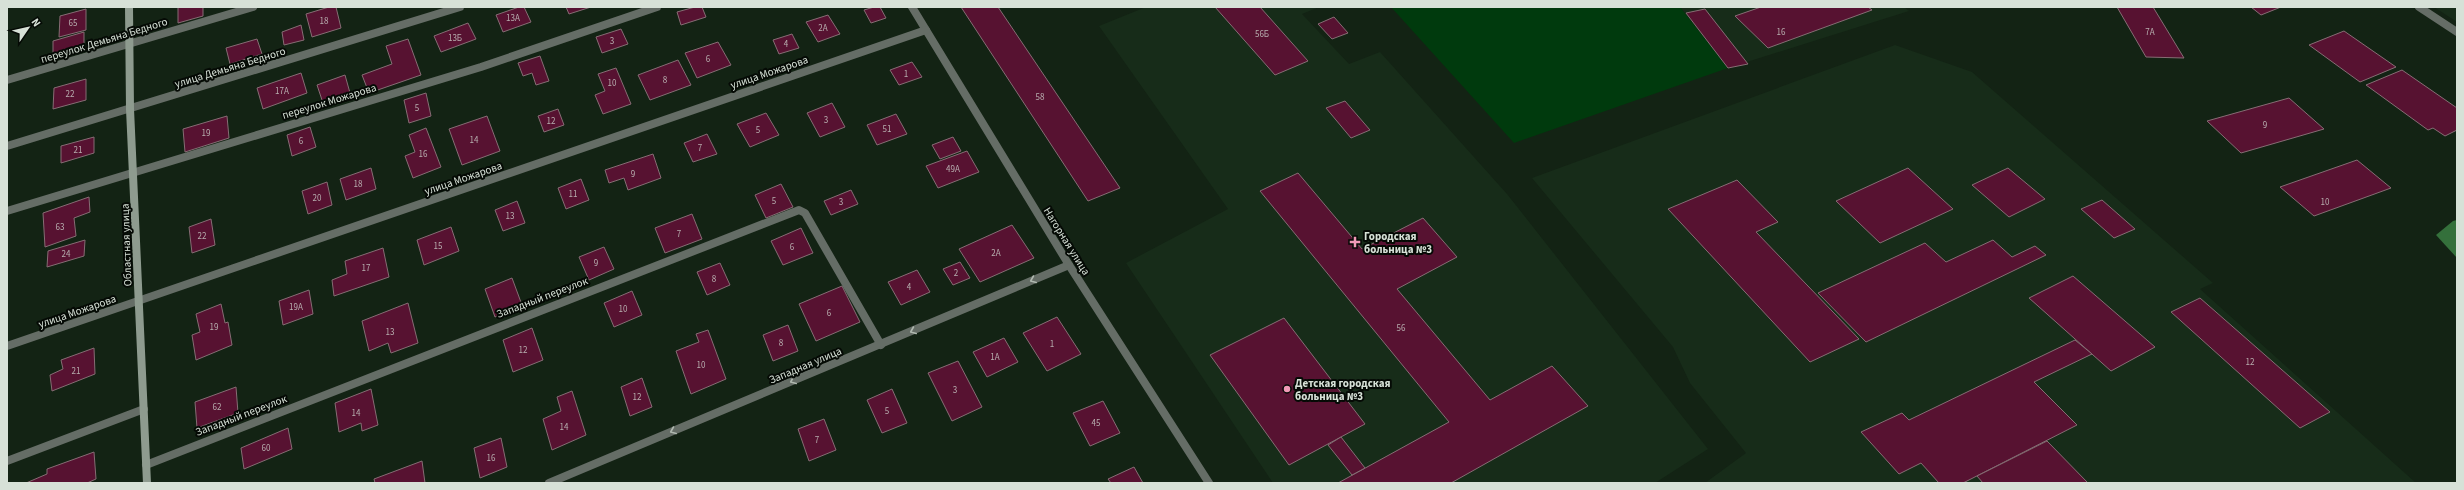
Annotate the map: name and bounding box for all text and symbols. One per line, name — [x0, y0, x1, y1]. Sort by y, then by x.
north arrow — [8, 8, 48, 48]
house number: 13А — [506, 12, 520, 25]
street label: переулок Демьяна Бедного — [39, 14, 169, 67]
text: N — [28, 15, 44, 30]
house number: 18 — [320, 15, 329, 28]
house number: 65 — [69, 17, 78, 30]
house number: 2А — [818, 22, 828, 35]
house number: 16 — [1777, 26, 1786, 39]
house number: 7А — [2145, 26, 2155, 39]
house number: 56Б — [1255, 28, 1269, 41]
house number: 13Б — [448, 32, 462, 45]
house number: 3 — [610, 35, 615, 48]
house number: 4 — [784, 38, 789, 51]
street label: улица Демьяна Бедного — [173, 43, 287, 92]
street label: улица Можарова — [728, 52, 810, 93]
house number: 6 — [706, 53, 711, 66]
house number: 1 — [904, 68, 908, 81]
house number: 8 — [663, 74, 668, 87]
house number: 10 — [608, 77, 617, 90]
street label: переулок Можарова — [280, 80, 378, 123]
house number: 17А — [275, 85, 289, 98]
house number: 22 — [66, 88, 75, 101]
house number: 58 — [1036, 91, 1045, 104]
house number: 5 — [415, 102, 420, 115]
house number: 3 — [824, 114, 829, 127]
house number: 12 — [547, 115, 556, 128]
house number: 9 — [2263, 119, 2268, 132]
house number: 51 — [883, 123, 891, 136]
house number: 5 — [756, 124, 761, 137]
house number: 19 — [202, 127, 211, 140]
house number: 14 — [470, 134, 479, 147]
house number: 6 — [299, 135, 304, 148]
house number: 7 — [698, 142, 703, 155]
house number: 21 — [74, 144, 82, 157]
house number: 16 — [419, 148, 428, 161]
street label: улица Можарова — [422, 158, 504, 199]
house number: 49А — [946, 163, 960, 176]
house number: 9 — [631, 168, 636, 181]
house number: 18 — [354, 178, 363, 191]
house number: 11 — [569, 188, 577, 201]
house number: 20 — [313, 192, 322, 205]
house number: 5 — [772, 195, 777, 208]
house number: 3 — [839, 196, 844, 209]
house number: 10 — [2321, 196, 2330, 209]
street label: Областная улица — [118, 203, 135, 287]
street label: Нагорная улица — [1040, 205, 1093, 278]
house number: 13 — [506, 210, 515, 223]
house number: 63 — [56, 221, 65, 234]
house number: 7 — [677, 228, 682, 241]
place label: Городская больница №3 — [1364, 229, 1432, 257]
house number: 22 — [198, 230, 207, 243]
marker: Городская больница №3 — [1349, 236, 1361, 248]
house number: 15 — [434, 240, 443, 253]
house number: 6 — [790, 241, 795, 254]
house number: 2А — [991, 247, 1001, 260]
house number: 24 — [62, 248, 71, 261]
house number: 9 — [594, 257, 599, 270]
house number: 17 — [362, 262, 371, 275]
house number: 2 — [954, 267, 959, 280]
street label: Западный переулок — [494, 273, 590, 322]
house number: 8 — [712, 273, 717, 286]
one-way arrow — [1029, 276, 1036, 284]
house number: 4 — [907, 281, 912, 294]
street label: улица Можарова — [36, 291, 118, 332]
house number: 19А — [289, 301, 303, 314]
house number: 10 — [619, 303, 628, 316]
house number: 6 — [827, 307, 832, 320]
house number: 19 — [210, 321, 219, 334]
house number: 56 — [1397, 322, 1406, 335]
house number: 13 — [386, 326, 395, 339]
one-way arrow — [910, 327, 917, 335]
house number: 8 — [779, 337, 784, 350]
house number: 1 — [1050, 338, 1054, 351]
street label: Западная улица — [767, 343, 844, 388]
house number: 12 — [519, 344, 528, 357]
house number: 1А — [990, 351, 1000, 364]
house number: 12 — [2246, 356, 2255, 369]
house number: 10 — [697, 359, 706, 372]
house number: 21 — [72, 365, 80, 378]
place label: Детская городская больница №3 — [1295, 376, 1391, 404]
one-way arrow — [790, 377, 797, 385]
house number: 3 — [953, 384, 958, 397]
marker: Детская городская больница №3 — [1282, 384, 1292, 394]
street label: Западный переулок — [193, 391, 289, 440]
house number: 12 — [633, 391, 642, 404]
house number: 62 — [213, 401, 222, 414]
house number: 5 — [885, 405, 890, 418]
house number: 14 — [352, 407, 361, 420]
house number: 45 — [1092, 417, 1101, 430]
house number: 14 — [560, 421, 569, 434]
one-way arrow — [670, 427, 677, 435]
house number: 7 — [815, 434, 820, 447]
house number: 60 — [262, 442, 271, 455]
house number: 16 — [487, 452, 496, 465]

